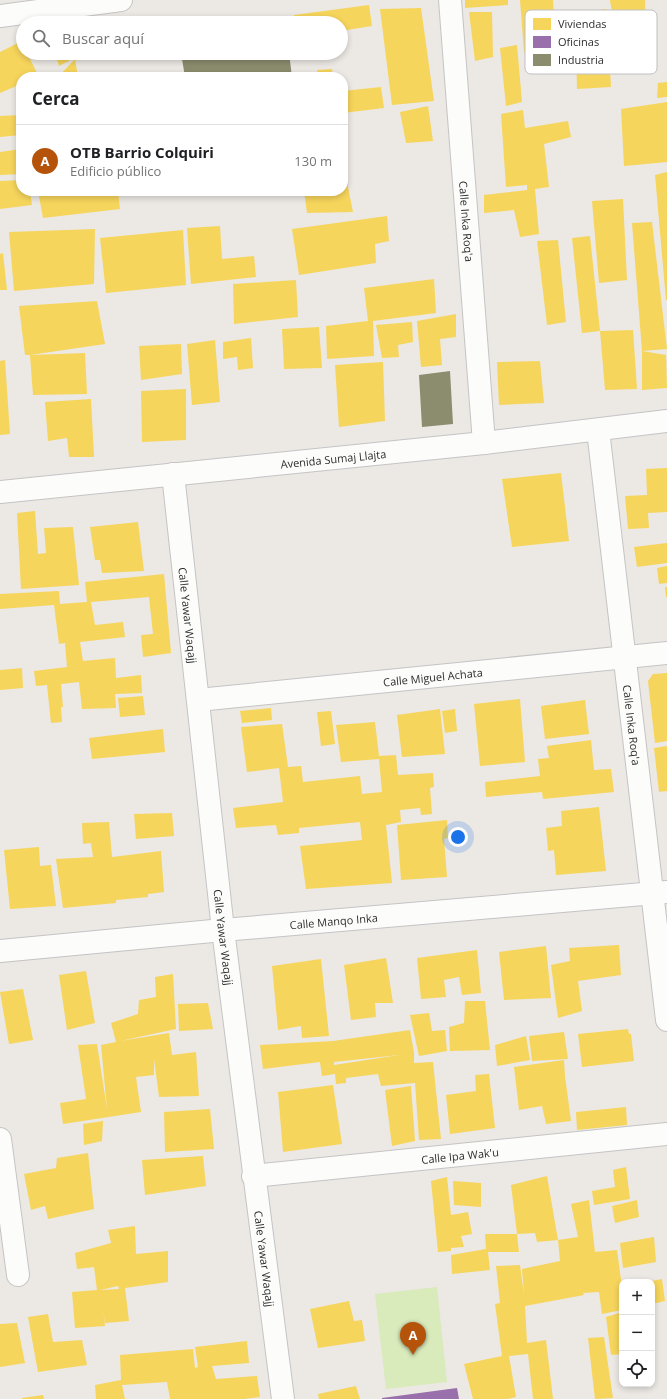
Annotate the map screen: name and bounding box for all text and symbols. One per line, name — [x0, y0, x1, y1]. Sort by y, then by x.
legend — [525, 10, 657, 74]
search box — [16, 16, 348, 60]
text: Viviendas — [558, 16, 607, 31]
icon: search — [30, 27, 52, 49]
text: Buscar aquí — [62, 28, 144, 48]
text: Oficinas — [558, 34, 599, 49]
text: Industria — [558, 52, 604, 67]
text: Cerca — [32, 87, 80, 110]
text: OTB Barrio Colquiri — [70, 142, 214, 162]
text: A — [41, 152, 49, 170]
text: 130 m — [294, 152, 332, 170]
text: Edificio público — [70, 162, 161, 180]
street label: Calle Inka Roq'a — [456, 180, 478, 262]
street label: Avenida Sumaj Llajta — [280, 445, 387, 471]
street label: Calle Yawar Waqajj — [176, 566, 201, 664]
street label: Calle Miguel Achata — [382, 664, 483, 689]
street label: Calle Inka Roq'a — [620, 684, 645, 766]
your location — [448, 827, 468, 847]
street label: Calle Yawar Waqajj — [211, 888, 237, 986]
street label: Calle Manqo Inka — [289, 909, 378, 932]
street label: Calle Ipa Wak'u — [421, 1144, 499, 1166]
street label: Calle Yawar Waqajj — [251, 1210, 279, 1307]
map controls — [619, 1279, 655, 1387]
button: + — [619, 1279, 655, 1315]
button: − — [619, 1315, 655, 1351]
pin: A — [400, 1322, 426, 1355]
button: locate — [619, 1351, 655, 1387]

